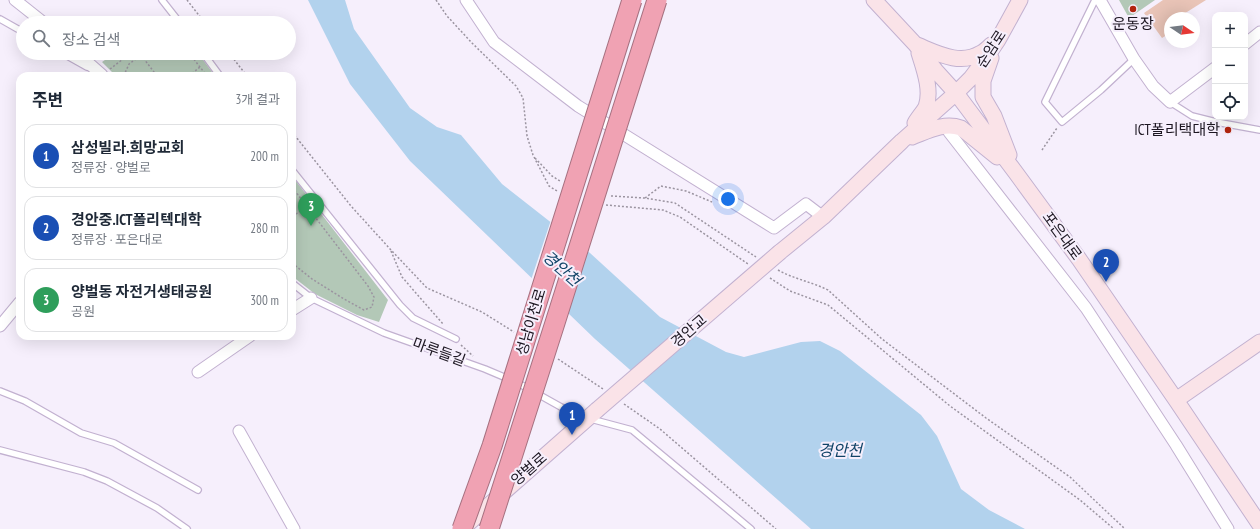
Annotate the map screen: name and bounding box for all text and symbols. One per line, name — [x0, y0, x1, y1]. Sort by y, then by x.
marker: 운동장 — [1128, 4, 1138, 14]
north arrow — [1164, 12, 1200, 48]
map controls — [1212, 12, 1248, 120]
button: + — [1212, 12, 1248, 48]
place label: 운동장 — [1112, 14, 1154, 33]
search box — [16, 16, 296, 60]
street label: 순암로 — [971, 26, 1010, 71]
icon: search — [30, 27, 52, 49]
text: 장소 검색 — [62, 30, 120, 49]
button: − — [1212, 48, 1248, 84]
button: locate — [1212, 84, 1248, 120]
text: 주변 — [32, 89, 63, 111]
text: 3개 결과 — [236, 91, 280, 108]
place label: ICT폴리택대학 — [1134, 120, 1220, 139]
marker: ICT폴리택대학 — [1223, 125, 1233, 135]
text: 삼성빌라.희망교회 — [71, 138, 185, 157]
text: 1 — [43, 148, 49, 165]
text: 200 m — [250, 148, 279, 165]
text: 정류장 · 양벌로 — [71, 159, 151, 176]
your location — [718, 189, 738, 209]
pin: 3 — [298, 193, 324, 226]
street label: 포은대로 — [1038, 208, 1086, 264]
text: 경안중.ICT폴리텍대학 — [71, 210, 202, 229]
text: 2 — [43, 220, 49, 237]
text: 280 m — [250, 220, 279, 237]
text: 정류장 · 포은대로 — [71, 231, 163, 248]
water label: 경안천 — [539, 246, 587, 292]
pin: 2 — [1093, 249, 1119, 282]
text: 양벌동 자전거생태공원 — [71, 282, 212, 301]
street label: 성남이천로 — [511, 286, 550, 358]
text: 3 — [43, 292, 49, 309]
text: 300 m — [250, 292, 279, 309]
text: 공원 — [71, 303, 95, 320]
street label: 경안교 — [667, 310, 711, 351]
street label: 마루들길 — [410, 333, 468, 370]
pin: 1 — [559, 402, 585, 435]
water label: 경안천 — [818, 440, 864, 460]
street label: 양벌로 — [507, 448, 551, 489]

